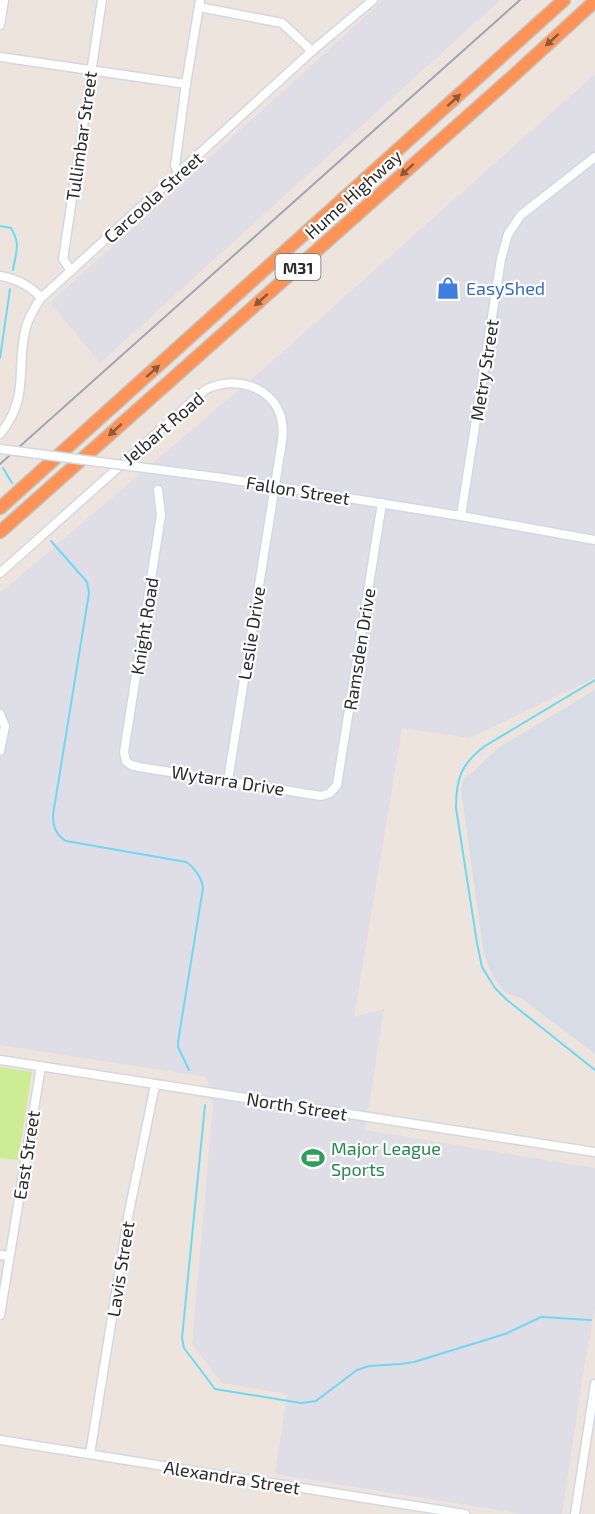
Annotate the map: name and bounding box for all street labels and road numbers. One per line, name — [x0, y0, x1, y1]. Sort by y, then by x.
street label: Tullimbar Street — [61, 69, 101, 202]
street label: Hume Highway — [300, 144, 406, 243]
street label: Carcoola Street — [99, 147, 207, 247]
road number: M31 — [276, 254, 320, 280]
street label: Metry Street — [465, 317, 503, 422]
street label: Jelbart Road — [118, 387, 208, 469]
street label: Fallon Street — [245, 471, 351, 509]
street label: Knight Road — [125, 576, 163, 676]
street label: Leslie Drive — [233, 585, 269, 681]
street label: Ramsden Drive — [339, 586, 379, 712]
street label: Wytarra Drive — [170, 760, 286, 800]
street label: North Street — [245, 1087, 349, 1125]
street label: East Street — [8, 1109, 44, 1201]
street label: Lavis Street — [102, 1220, 138, 1318]
street label: Alexandra Street — [162, 1455, 302, 1499]

